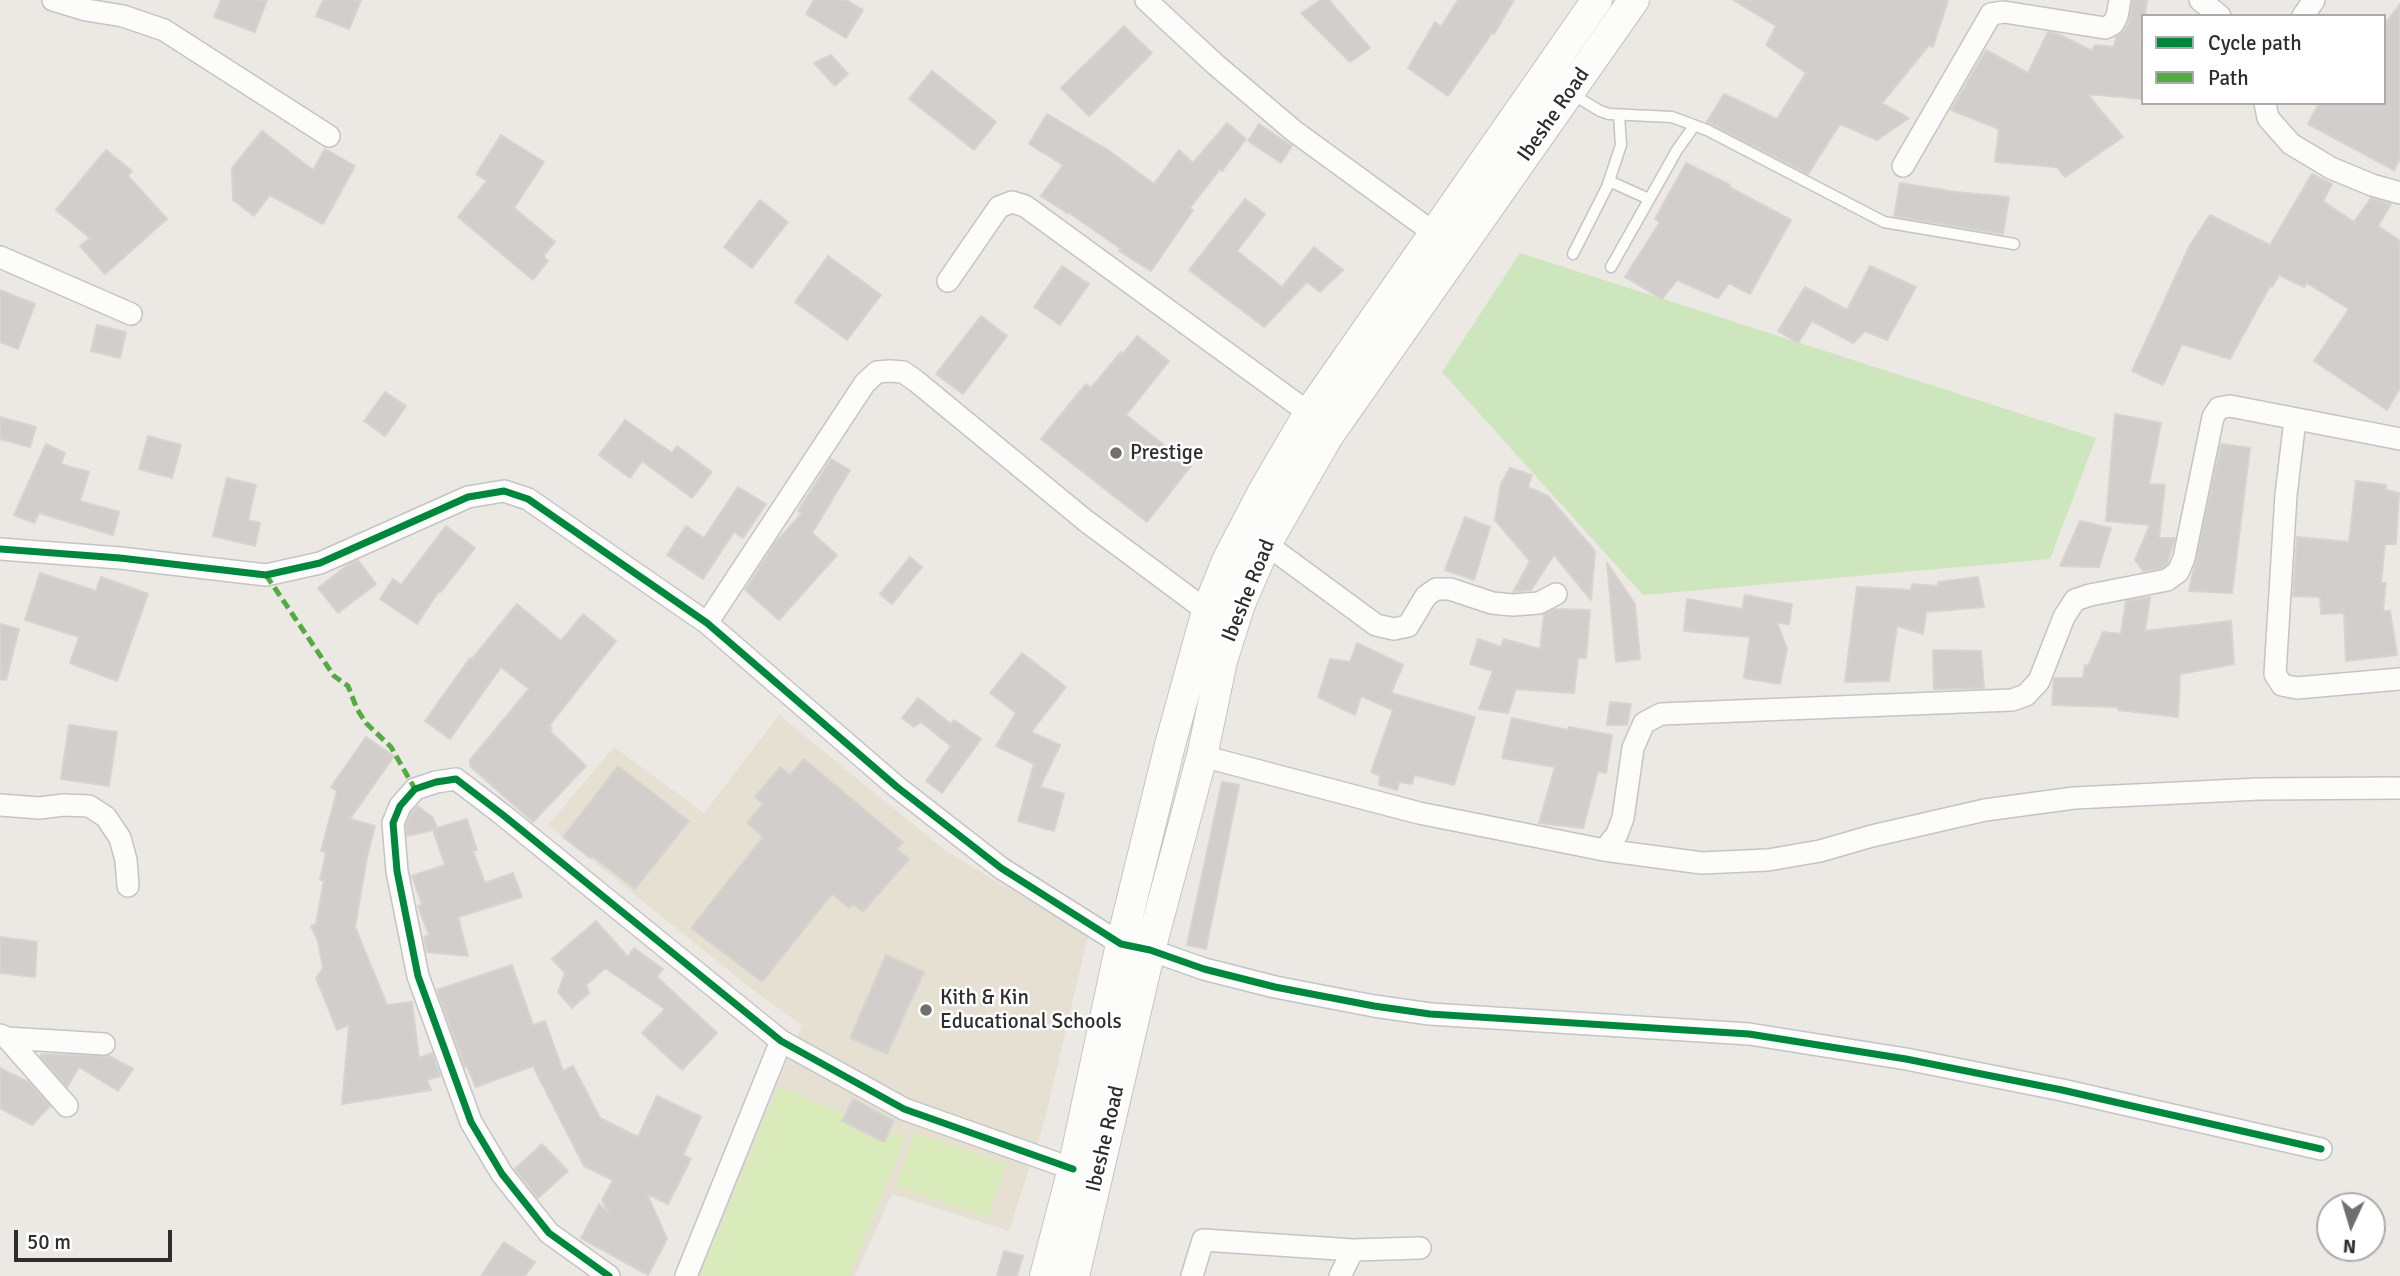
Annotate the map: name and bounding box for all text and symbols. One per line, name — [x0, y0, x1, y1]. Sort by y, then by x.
legend — [2141, 14, 2386, 105]
text: Cycle path — [2208, 30, 2302, 56]
street label: Ibeshe Road — [1513, 63, 1595, 167]
text: Path — [2208, 65, 2249, 91]
place label: Prestige — [1130, 440, 1203, 466]
marker: Prestige — [1108, 445, 1124, 461]
street label: Ibeshe Road — [1217, 536, 1281, 646]
place label: Kith & Kin Educational Schools — [940, 985, 1122, 1035]
marker: Kith & Kin Educational Schools — [918, 1002, 934, 1018]
street label: Ibeshe Road — [1082, 1083, 1130, 1195]
north arrow — [2316, 1192, 2386, 1262]
scale bar — [18, 1216, 175, 1260]
text: 50 m — [27, 1229, 71, 1255]
text: N — [2342, 1234, 2357, 1258]

